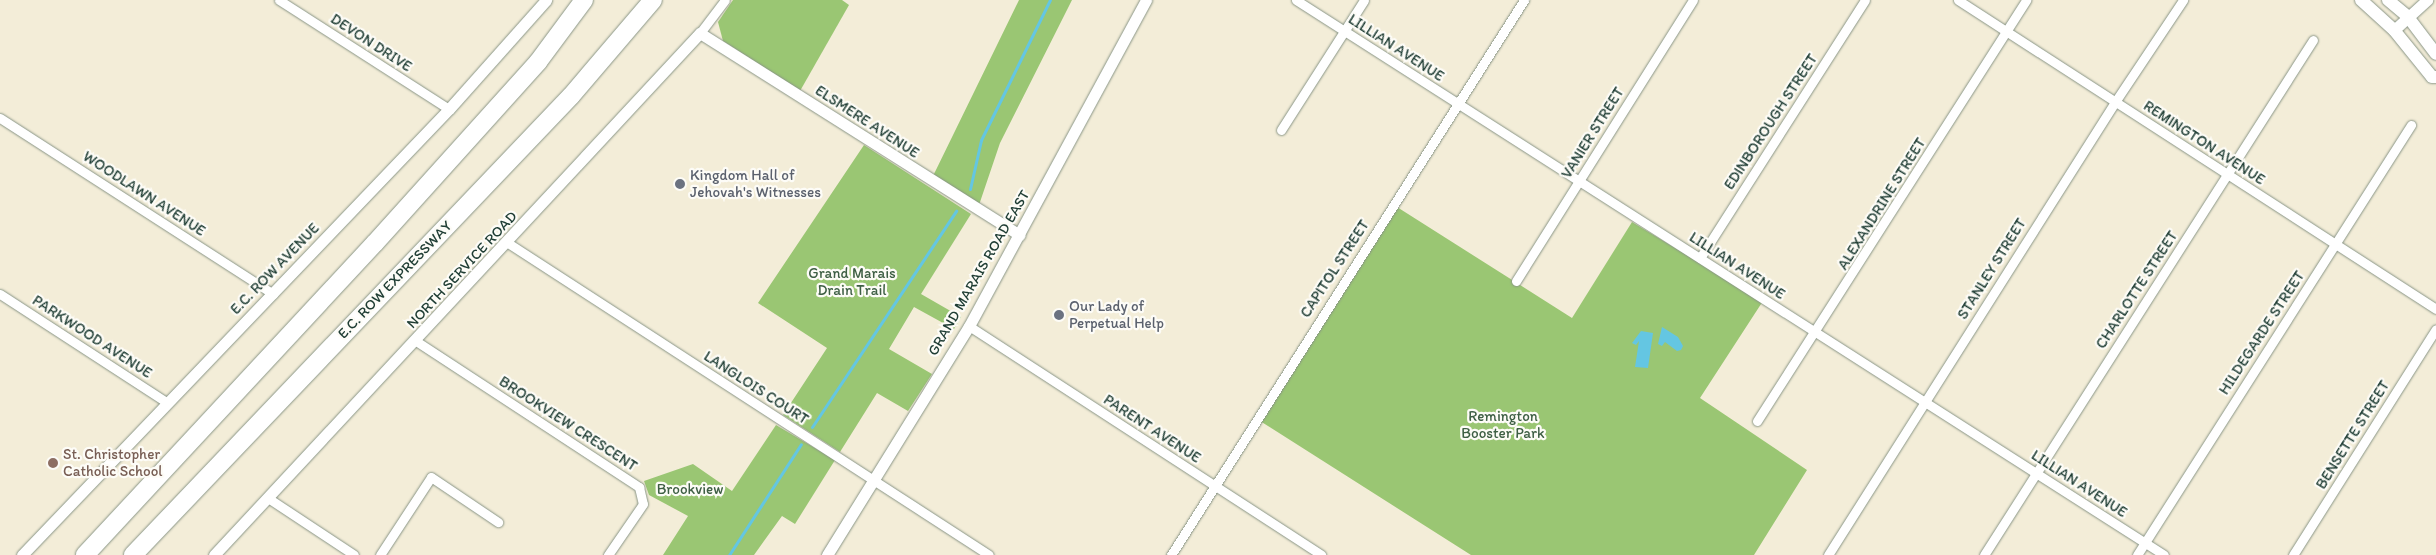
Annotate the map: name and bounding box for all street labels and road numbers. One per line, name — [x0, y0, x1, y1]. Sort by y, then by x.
street label: DEVON DRIVE — [327, 10, 415, 76]
street label: LILLIAN AVENUE — [1345, 11, 1447, 85]
street label: EDINBOROUGH STREET — [1720, 51, 1822, 193]
street label: ELSMERE AVENUE — [812, 82, 922, 162]
street label: VANIER STREET — [1558, 84, 1628, 182]
street label: REMINGTON AVENUE — [2140, 97, 2268, 189]
street label: ALEXANDRINE STREET — [1834, 135, 1930, 273]
street label: WOODLAWN AVENUE — [80, 148, 208, 240]
street label: GRAND MARAIS ROAD EAST — [924, 187, 1034, 359]
street label: NORTH SERVICE ROAD — [404, 208, 520, 332]
street label: STANLEY STREET — [1954, 215, 2030, 323]
street label: E.C. ROW EXPRESSWAY — [334, 217, 456, 343]
street label: CAPITOL STREET — [1297, 217, 1373, 321]
street label: E.C. ROW AVENUE — [227, 220, 323, 318]
street label: CHARLOTTE STREET — [2092, 228, 2182, 352]
street label: LILLIAN AVENUE — [1686, 229, 1788, 303]
street label: HILDEGARDE STREET — [2215, 268, 2309, 398]
street label: PARKWOOD AVENUE — [29, 292, 155, 382]
street label: LANGLOIS COURT — [700, 347, 812, 429]
street label: BROOKVIEW CRESCENT — [495, 372, 641, 476]
street label: BENSETTE STREET — [2312, 377, 2394, 493]
street label: PARENT AVENUE — [1100, 391, 1204, 467]
street label: LILLIAN AVENUE — [2028, 447, 2130, 521]

